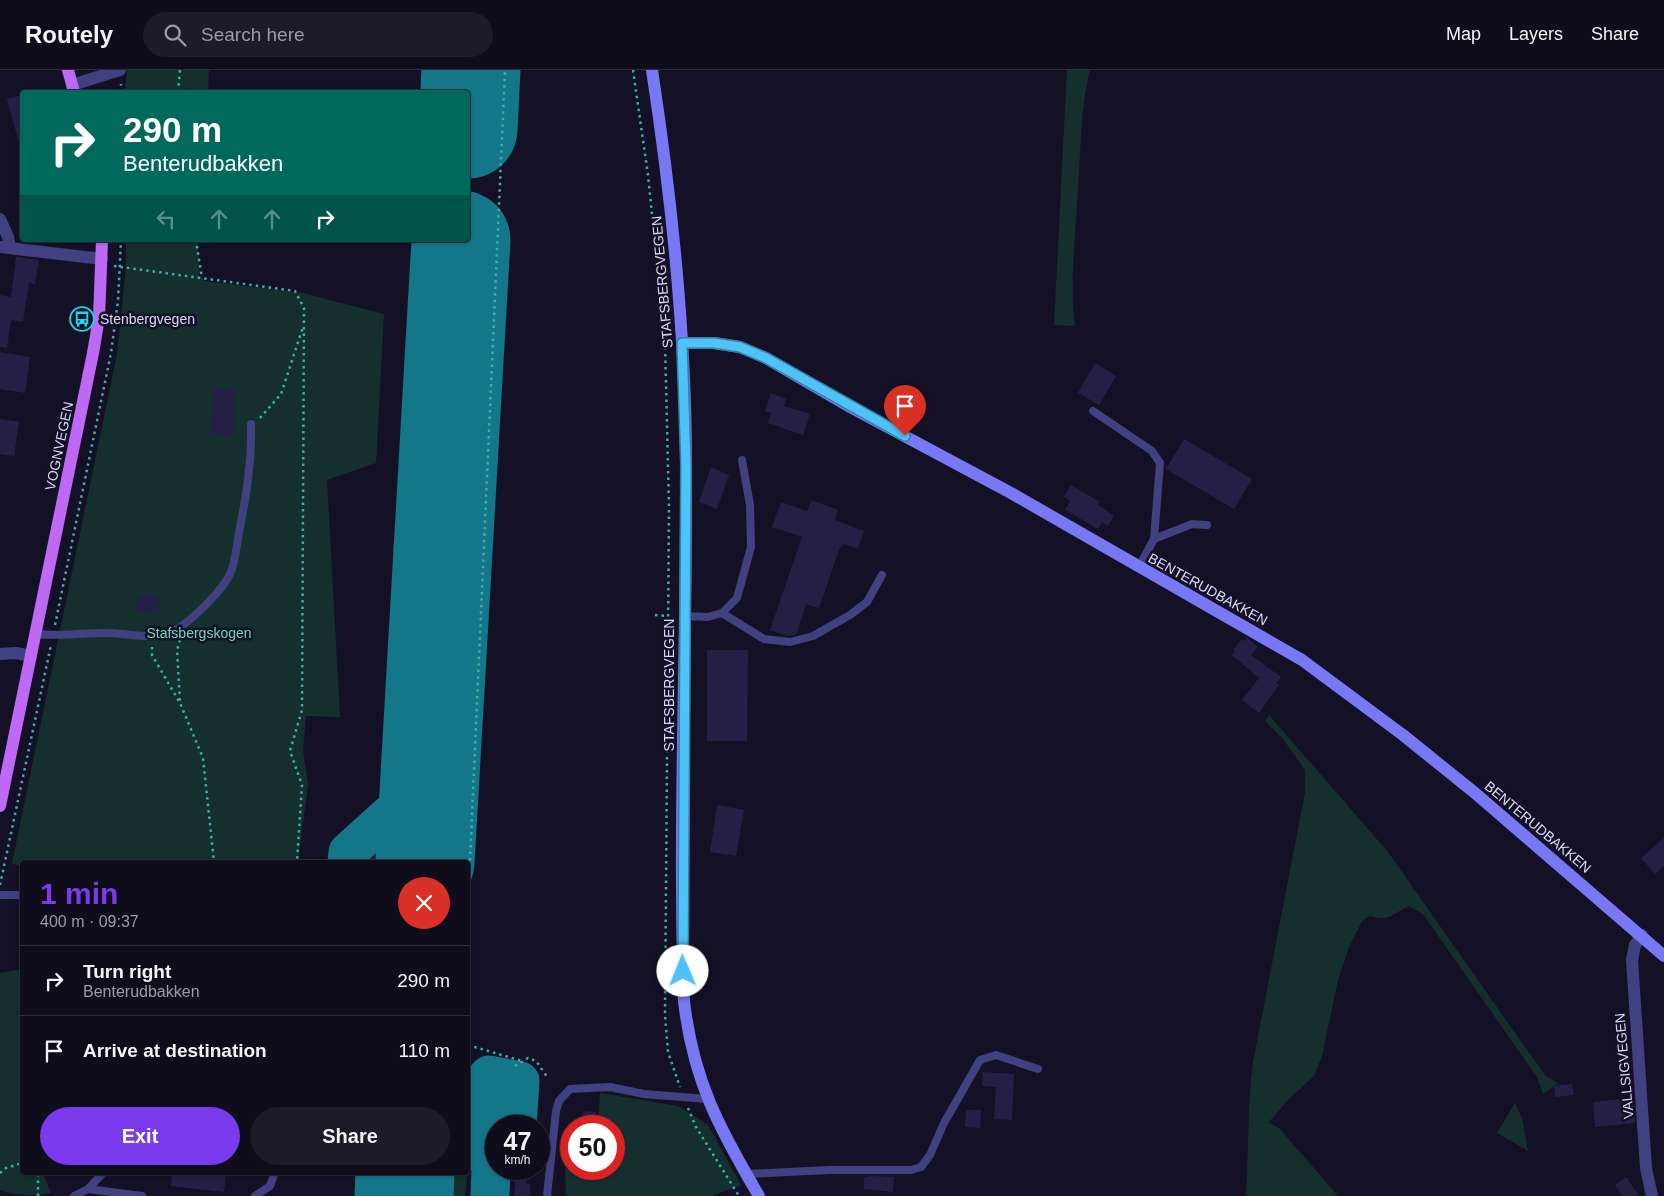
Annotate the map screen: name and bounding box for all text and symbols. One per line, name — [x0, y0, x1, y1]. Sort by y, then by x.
search box — [143, 12, 493, 57]
text: Routely — [25, 21, 113, 48]
icon: search — [161, 21, 189, 49]
text: Search here — [201, 24, 305, 45]
text: Map — [1446, 24, 1481, 44]
text: Layers — [1509, 24, 1563, 44]
text: Share — [1591, 24, 1639, 44]
icon: right — [40, 110, 105, 175]
text: 290 m — [123, 110, 222, 149]
text: Benterudbakken — [123, 151, 283, 176]
icon: left — [152, 205, 180, 233]
icon: ahead — [205, 205, 233, 233]
icon: ahead — [258, 205, 286, 233]
icon: right — [311, 205, 339, 233]
street label: STAFSBERGVEGEN — [648, 215, 676, 349]
bus stop icon: Stenbergvegen — [69, 306, 95, 332]
place label: Stenbergvegen — [100, 311, 195, 327]
pin — [884, 385, 926, 436]
icon: arrive — [891, 392, 919, 420]
street label: VOGNVEGEN — [42, 400, 76, 492]
street label: BENTERUDBAKKEN — [1146, 550, 1270, 628]
street label: STAFSBERGVEGEN — [661, 619, 677, 751]
park label: Stafsbergskogen — [146, 625, 252, 641]
street label: BENTERUDBAKKEN — [1482, 778, 1594, 876]
text: 1 min — [40, 877, 118, 910]
button: close — [398, 877, 450, 929]
text: 400 m · 09:37 — [40, 913, 139, 930]
position arrow — [656, 944, 708, 996]
text: Turn right — [83, 961, 171, 982]
icon: right — [40, 967, 68, 995]
text: 290 m — [397, 970, 450, 991]
text: Benterudbakken — [83, 983, 200, 1000]
street label: VALLSIGVEGEN — [1611, 1012, 1637, 1120]
icon: arrive — [40, 1037, 68, 1065]
text: Arrive at destination — [83, 1040, 267, 1061]
text: 110 m — [399, 1040, 450, 1061]
button: Exit — [40, 1107, 240, 1165]
button: Share — [250, 1107, 450, 1165]
speed limit sign: 50 — [560, 1115, 625, 1180]
text: 47 — [504, 1127, 531, 1155]
text: km/h — [504, 1153, 531, 1167]

